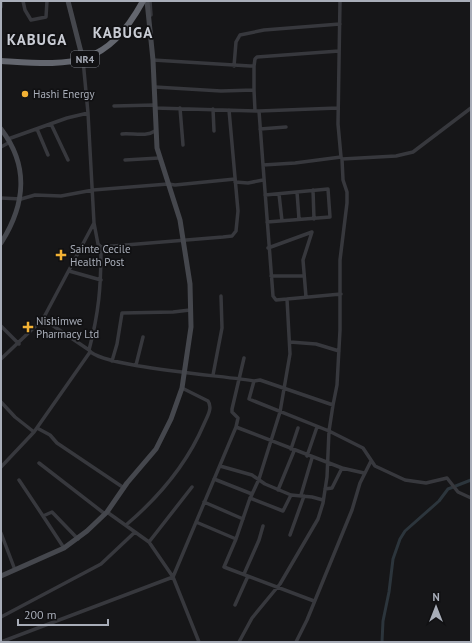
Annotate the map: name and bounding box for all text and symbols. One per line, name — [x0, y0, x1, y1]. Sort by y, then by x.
district label: KABUGA — [93, 23, 153, 42]
district label: KABUGA — [7, 30, 67, 49]
road number: NR4 — [71, 51, 99, 67]
place label: Hashi Energy — [33, 87, 96, 101]
marker: Hashi Energy — [20, 89, 30, 99]
place label: Sainte Cecile Health Post — [70, 242, 131, 269]
marker: Sainte Cecile Health Post — [55, 249, 67, 261]
place label: Nishimwe Pharmacy Ltd — [36, 314, 99, 341]
marker: Nishimwe Pharmacy Ltd — [23, 322, 33, 332]
north arrow — [416, 587, 456, 627]
text: N — [432, 590, 440, 604]
scale bar — [18, 601, 108, 627]
text: 200 m — [24, 607, 57, 622]

